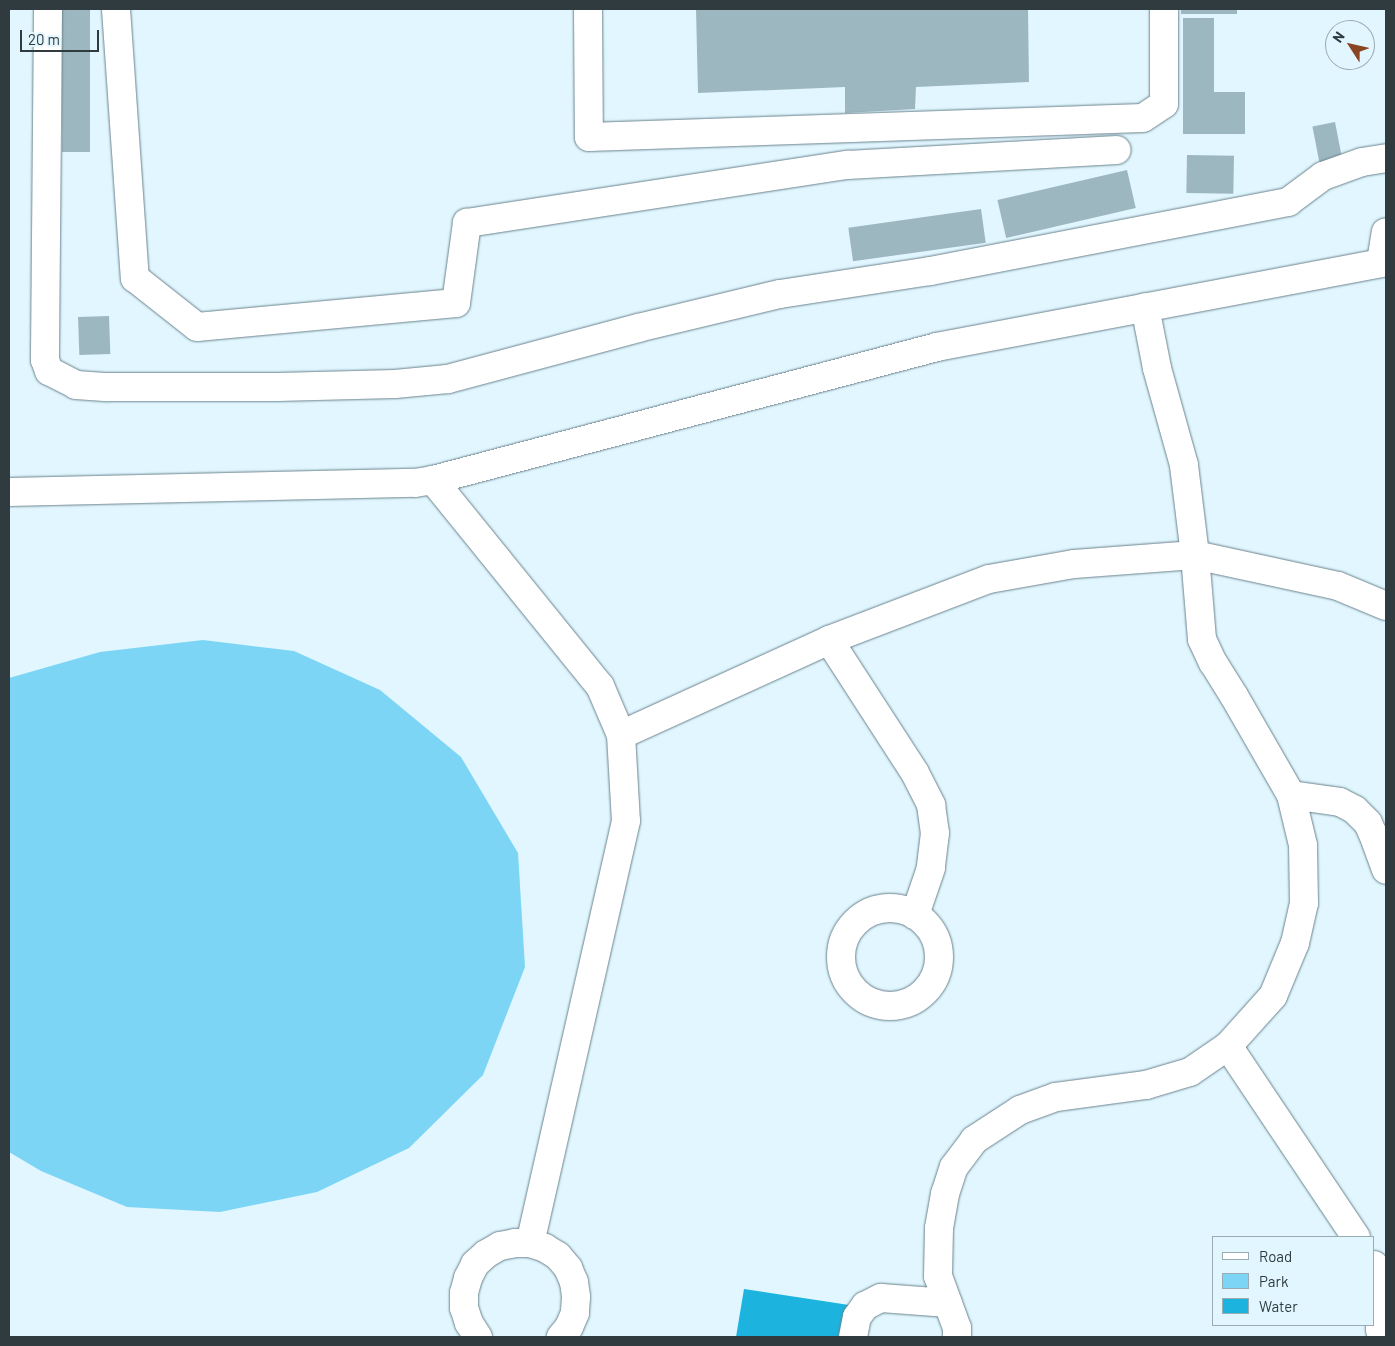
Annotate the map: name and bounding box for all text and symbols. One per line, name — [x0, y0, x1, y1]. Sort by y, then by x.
scale bar — [22, 20, 101, 52]
north arrow — [1325, 20, 1375, 70]
text: N — [1328, 28, 1348, 45]
text: 20 m — [28, 30, 60, 48]
legend — [1212, 1236, 1375, 1326]
text: Road — [1259, 1247, 1292, 1265]
text: Park — [1259, 1272, 1288, 1290]
text: Water — [1259, 1297, 1298, 1315]

